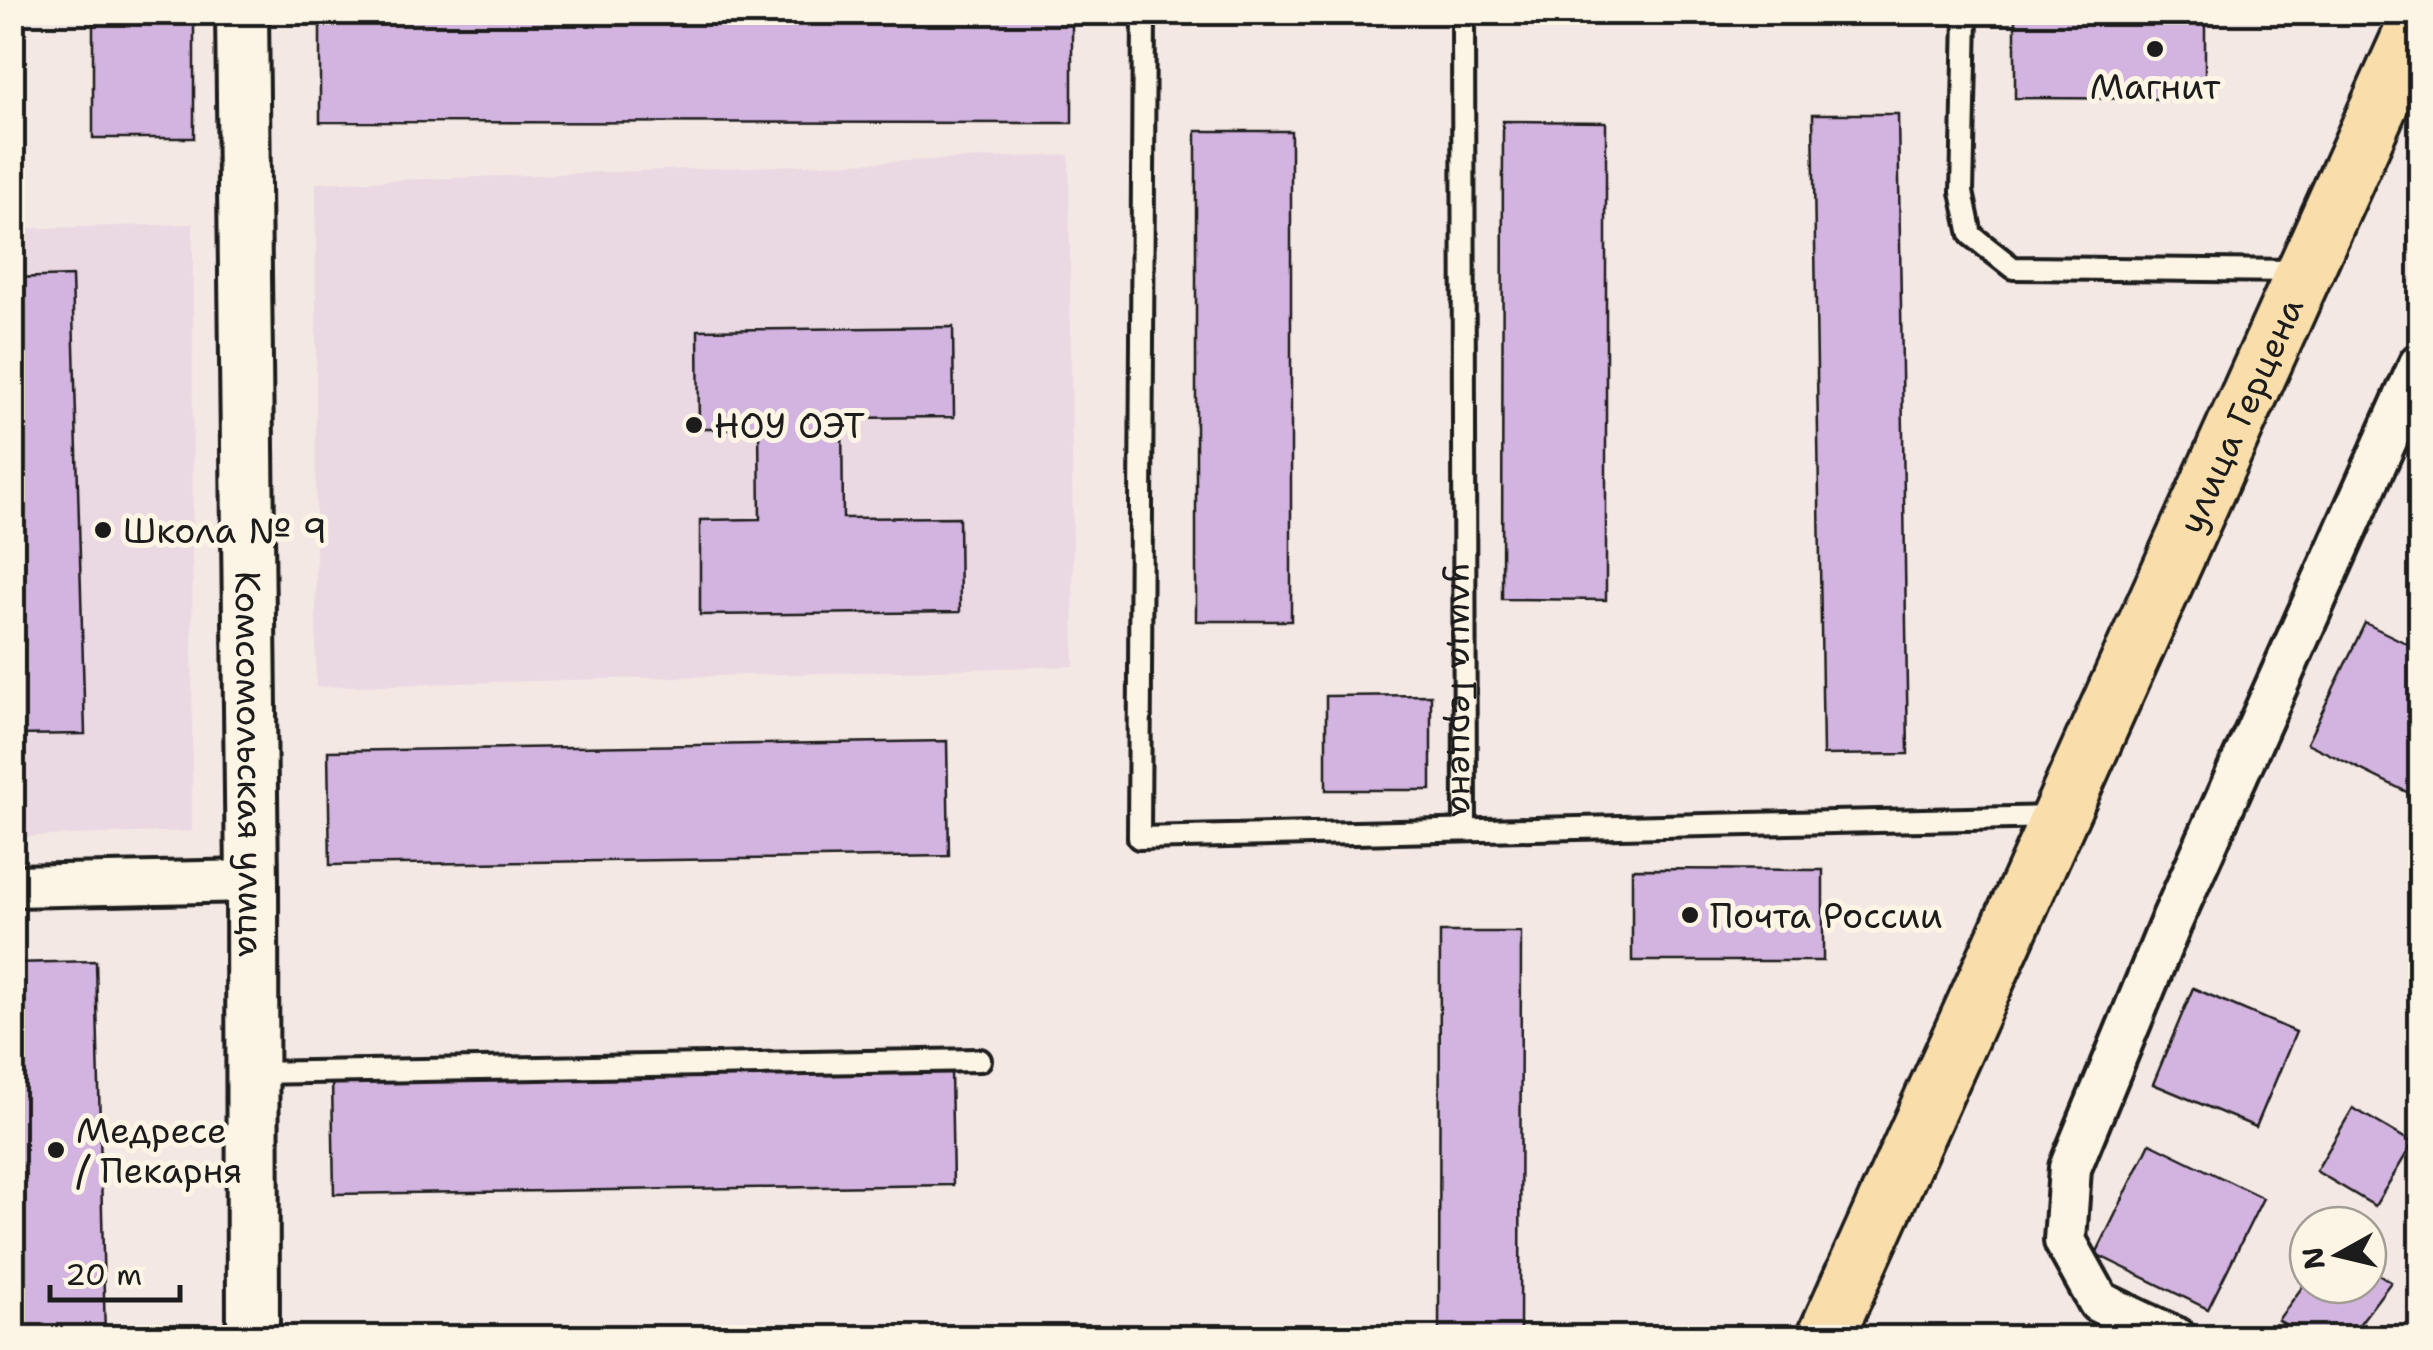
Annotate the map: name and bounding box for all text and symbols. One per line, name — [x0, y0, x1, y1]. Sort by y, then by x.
marker: Магнит — [2144, 38, 2166, 60]
place label: Магнит — [2090, 63, 2220, 110]
street label: улица Герцена — [2167, 289, 2314, 541]
place label: НОУ ОЭТ — [714, 402, 865, 449]
marker: НОУ ОЭТ — [683, 414, 705, 436]
place label: Школа № 9 — [123, 507, 327, 554]
marker: Школа № 9 — [92, 519, 114, 541]
street label: улица Герцена — [1441, 563, 1488, 817]
street label: Комсомольская улица — [225, 571, 276, 957]
place label: Почта России — [1710, 892, 1943, 939]
marker: Почта России — [1679, 904, 1701, 926]
place label: Медресе / Пекарня — [76, 1107, 242, 1194]
marker: Медресе / Пекарня — [45, 1139, 67, 1161]
north arrow — [2288, 1205, 2388, 1305]
scale bar — [50, 1240, 180, 1302]
text: N — [2293, 1245, 2334, 1272]
text: 20 m — [65, 1254, 142, 1295]

